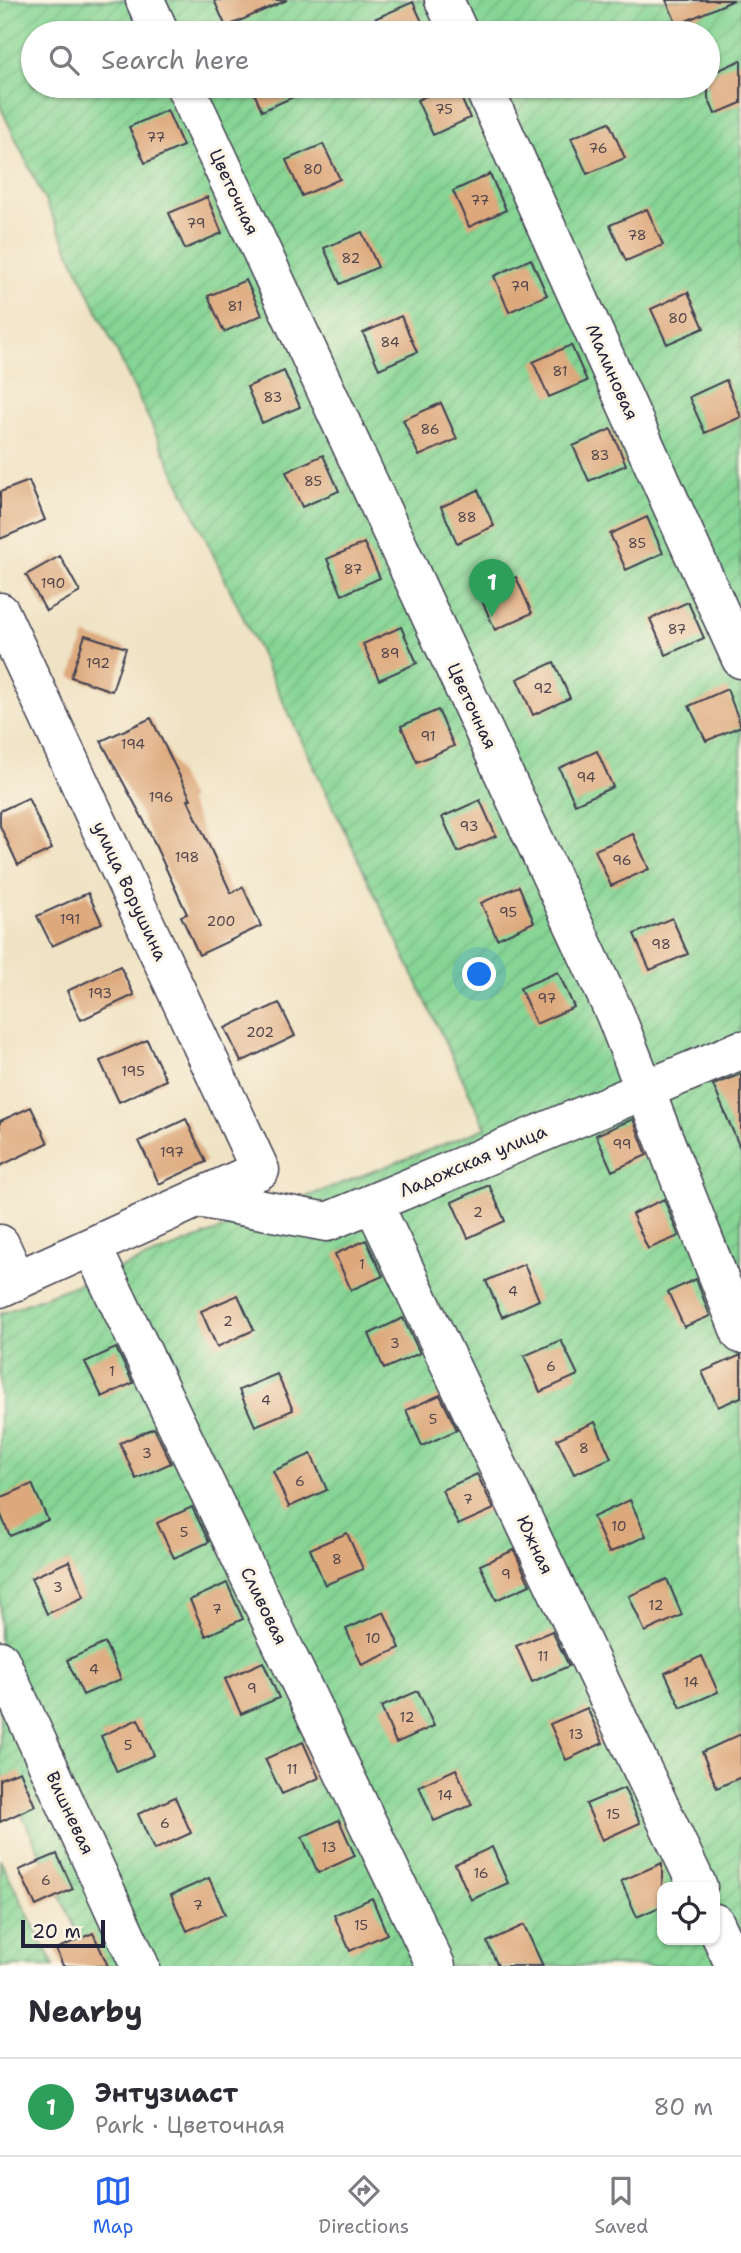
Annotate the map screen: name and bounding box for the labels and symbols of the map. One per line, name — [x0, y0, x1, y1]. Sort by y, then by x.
house number: 75 — [435, 100, 453, 118]
house number: 77 — [147, 128, 165, 146]
house number: 76 — [588, 139, 608, 157]
street label: Цветочная — [204, 145, 264, 239]
house number: 80 — [303, 160, 323, 178]
house number: 77 — [471, 191, 489, 209]
house number: 79 — [186, 214, 206, 232]
house number: 78 — [627, 226, 647, 244]
house number: 82 — [342, 249, 360, 267]
house number: 79 — [510, 277, 530, 295]
house number: 81 — [227, 297, 243, 315]
house number: 80 — [668, 309, 688, 327]
street label: Малиновая — [580, 320, 644, 424]
house number: 84 — [380, 333, 400, 351]
house number: 81 — [552, 362, 568, 380]
house number: 83 — [264, 388, 282, 406]
house number: 86 — [420, 420, 440, 438]
house number: 83 — [591, 446, 609, 464]
house number: 85 — [304, 472, 322, 490]
house number: 88 — [457, 508, 477, 526]
house number: 85 — [628, 534, 646, 552]
pin: 1 — [469, 559, 515, 617]
house number: 87 — [344, 560, 362, 578]
house number: 190 — [41, 574, 65, 592]
house number: 87 — [668, 620, 686, 638]
house number: 89 — [381, 644, 399, 662]
house number: 192 — [86, 654, 110, 672]
street label: Цветочная — [442, 659, 502, 753]
house number: 92 — [534, 679, 552, 697]
house number: 91 — [420, 727, 436, 745]
house number: 194 — [121, 735, 145, 753]
house number: 94 — [576, 768, 596, 786]
house number: 196 — [149, 788, 173, 806]
street label: улица Ворушина — [87, 817, 173, 965]
house number: 93 — [460, 817, 478, 835]
house number: 198 — [175, 848, 199, 866]
house number: 96 — [612, 851, 632, 869]
house number: 95 — [499, 903, 517, 921]
house number: 191 — [60, 910, 80, 928]
house number: 200 — [207, 912, 235, 930]
house number: 98 — [651, 935, 671, 953]
your location — [462, 957, 496, 991]
house number: 193 — [88, 984, 112, 1002]
house number: 97 — [538, 989, 556, 1007]
house number: 202 — [246, 1023, 274, 1041]
house number: 195 — [121, 1062, 145, 1080]
street label: Ладожская улица — [396, 1119, 550, 1203]
house number: 99 — [612, 1135, 632, 1153]
house number: 197 — [160, 1143, 184, 1161]
house number: 2 — [473, 1203, 483, 1221]
house number: 1 — [359, 1255, 365, 1273]
house number: 4 — [508, 1282, 518, 1300]
house number: 2 — [223, 1312, 233, 1330]
house number: 3 — [390, 1334, 400, 1352]
house number: 6 — [546, 1357, 556, 1375]
house number: 1 — [109, 1362, 115, 1380]
house number: 4 — [261, 1391, 271, 1409]
house number: 5 — [429, 1410, 437, 1428]
house number: 8 — [579, 1439, 589, 1457]
house number: 3 — [142, 1444, 152, 1462]
house number: 6 — [295, 1472, 305, 1490]
house number: 7 — [463, 1490, 473, 1508]
street label: Южная — [511, 1512, 559, 1578]
house number: 10 — [611, 1517, 627, 1535]
house number: 5 — [180, 1523, 188, 1541]
house number: 8 — [332, 1550, 342, 1568]
street label: Сливовая — [235, 1563, 293, 1649]
house number: 9 — [501, 1565, 511, 1583]
house number: 3 — [53, 1578, 63, 1596]
house number: 12 — [649, 1596, 663, 1614]
house number: 7 — [212, 1600, 222, 1618]
house number: 10 — [365, 1629, 381, 1647]
house number: 11 — [537, 1647, 549, 1665]
house number: 4 — [89, 1660, 99, 1678]
house number: 14 — [683, 1673, 699, 1691]
house number: 9 — [247, 1679, 257, 1697]
house number: 12 — [400, 1708, 414, 1726]
house number: 13 — [569, 1725, 583, 1743]
house number: 5 — [124, 1736, 132, 1754]
house number: 11 — [286, 1760, 298, 1778]
street label: Вишневая — [40, 1767, 100, 1859]
house number: 14 — [437, 1786, 453, 1804]
house number: 15 — [606, 1805, 620, 1823]
house number: 6 — [160, 1814, 170, 1832]
house number: 13 — [322, 1838, 336, 1856]
house number: 16 — [473, 1864, 489, 1882]
house number: 6 — [41, 1871, 51, 1889]
house number: 7 — [193, 1896, 203, 1914]
house number: 15 — [354, 1916, 368, 1934]
scale bar — [21, 1917, 105, 1949]

